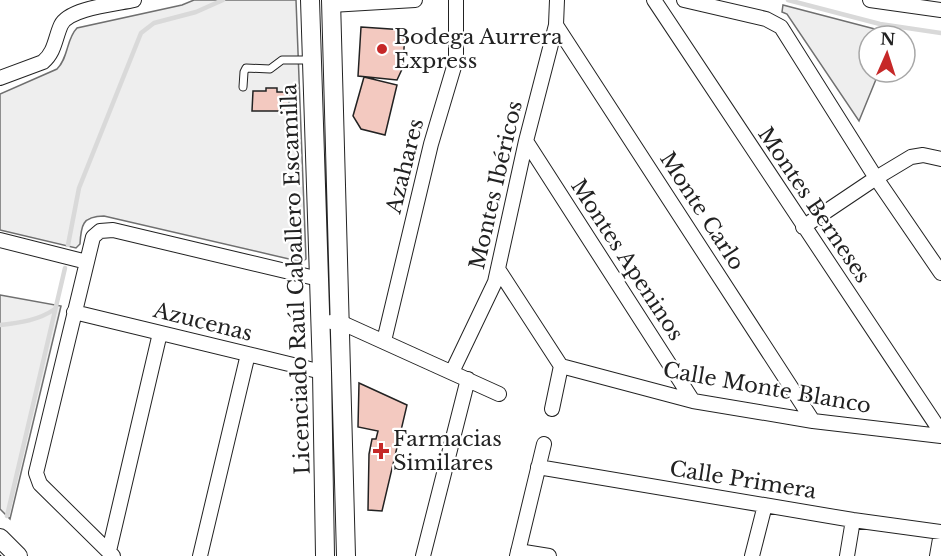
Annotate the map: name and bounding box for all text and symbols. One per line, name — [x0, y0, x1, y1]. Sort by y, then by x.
place label: Bodega Aurrera Express — [394, 24, 563, 74]
north arrow — [857, 24, 917, 84]
text: N — [880, 29, 896, 49]
marker: Bodega Aurrera Express — [375, 42, 389, 56]
street label: Licenciado Raúl Caballero Escamilla — [276, 83, 316, 475]
street label: Montes Ibéricos — [464, 98, 528, 272]
street label: Azahares — [380, 116, 429, 217]
street label: Montes Berneses — [752, 122, 876, 288]
street label: Monte Carlo — [654, 147, 750, 275]
street label: Montes Apeninos — [565, 174, 689, 346]
street label: Azucenas — [150, 297, 255, 347]
street label: Calle Monte Blanco — [661, 357, 873, 419]
place label: Farmacias Similares — [393, 426, 502, 476]
marker: Farmacias Similares — [374, 444, 388, 458]
street label: Calle Primera — [668, 456, 818, 504]

